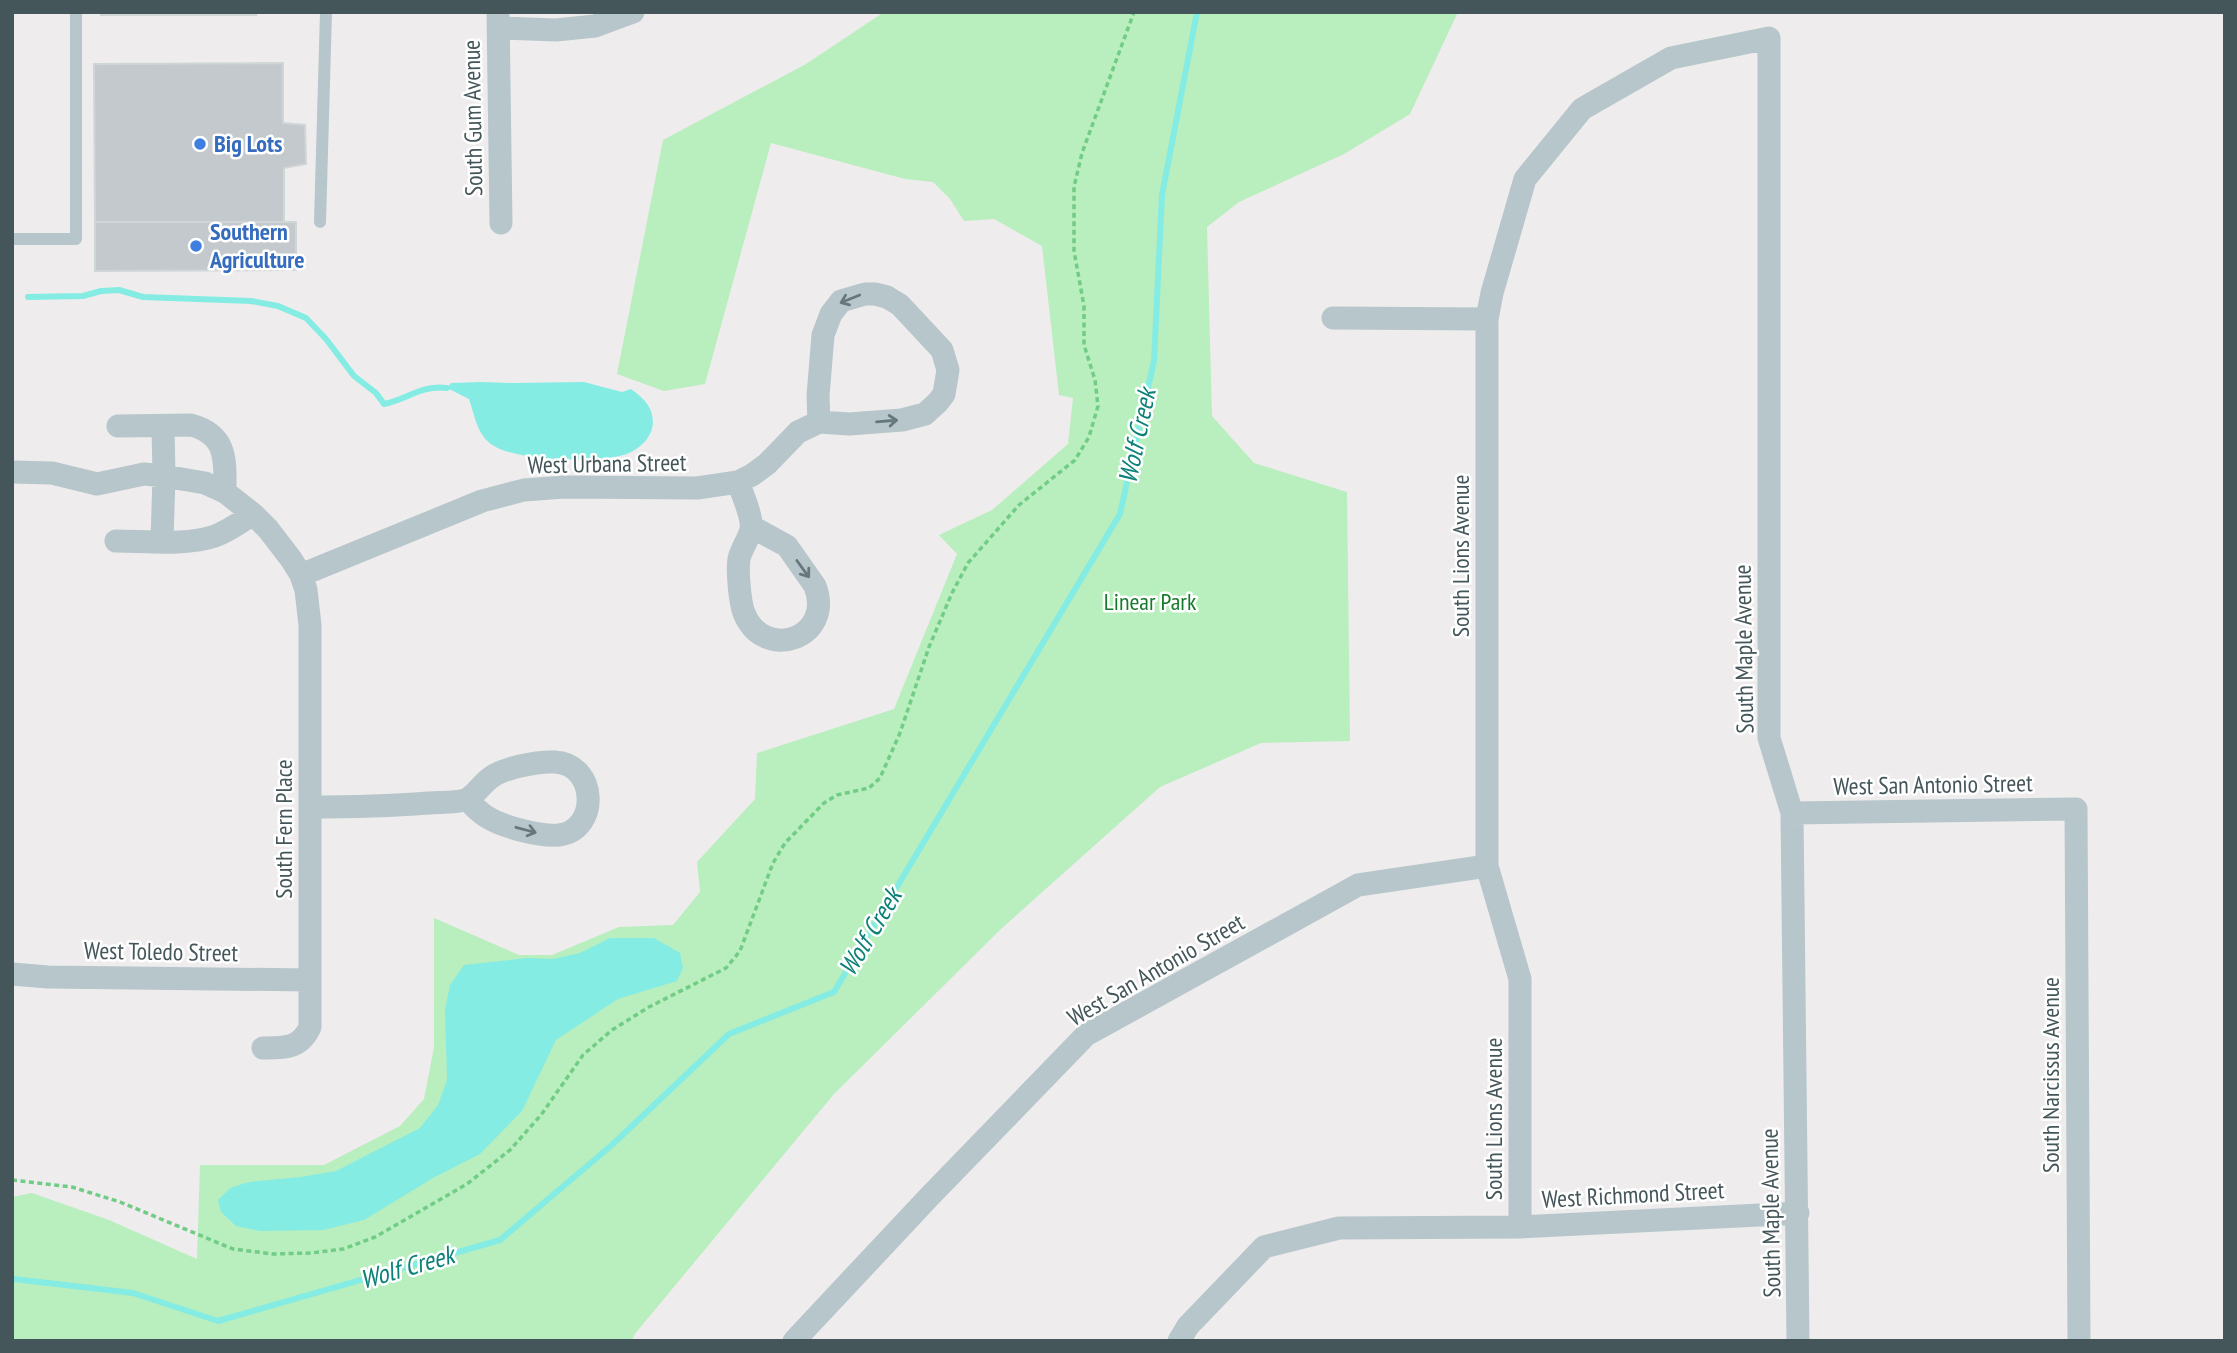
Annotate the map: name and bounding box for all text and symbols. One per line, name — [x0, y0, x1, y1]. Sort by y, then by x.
street label: South Gum Avenue — [456, 40, 489, 196]
place label: Big Lots — [214, 128, 282, 159]
marker: Big Lots — [192, 136, 208, 152]
place label: Southern Agriculture — [209, 216, 305, 275]
marker: Southern Agriculture — [188, 238, 204, 254]
one-way arrow — [840, 293, 861, 306]
water label: Wolf Creek — [1110, 383, 1163, 486]
one-way arrow — [875, 414, 897, 427]
street label: West Urbana Street — [527, 447, 687, 480]
street label: South Lions Avenue — [1445, 475, 1476, 637]
one-way arrow — [796, 559, 811, 578]
street label: South Maple Avenue — [1727, 564, 1760, 734]
park label: Linear Park — [1104, 586, 1197, 617]
street label: South Fern Place — [268, 759, 299, 899]
street label: West San Antonio Street — [1833, 767, 2033, 802]
one-way arrow — [515, 824, 537, 837]
water label: Wolf Creek — [831, 880, 910, 981]
street label: West San Antonio Street — [1062, 906, 1250, 1033]
street label: West Toledo Street — [84, 935, 239, 968]
street label: South Narcissus Avenue — [2035, 977, 2066, 1173]
street label: South Lions Avenue — [1478, 1038, 1509, 1200]
street label: South Maple Avenue — [1754, 1128, 1787, 1298]
street label: West Richmond Street — [1541, 1174, 1725, 1215]
water label: Wolf Creek — [356, 1237, 460, 1296]

